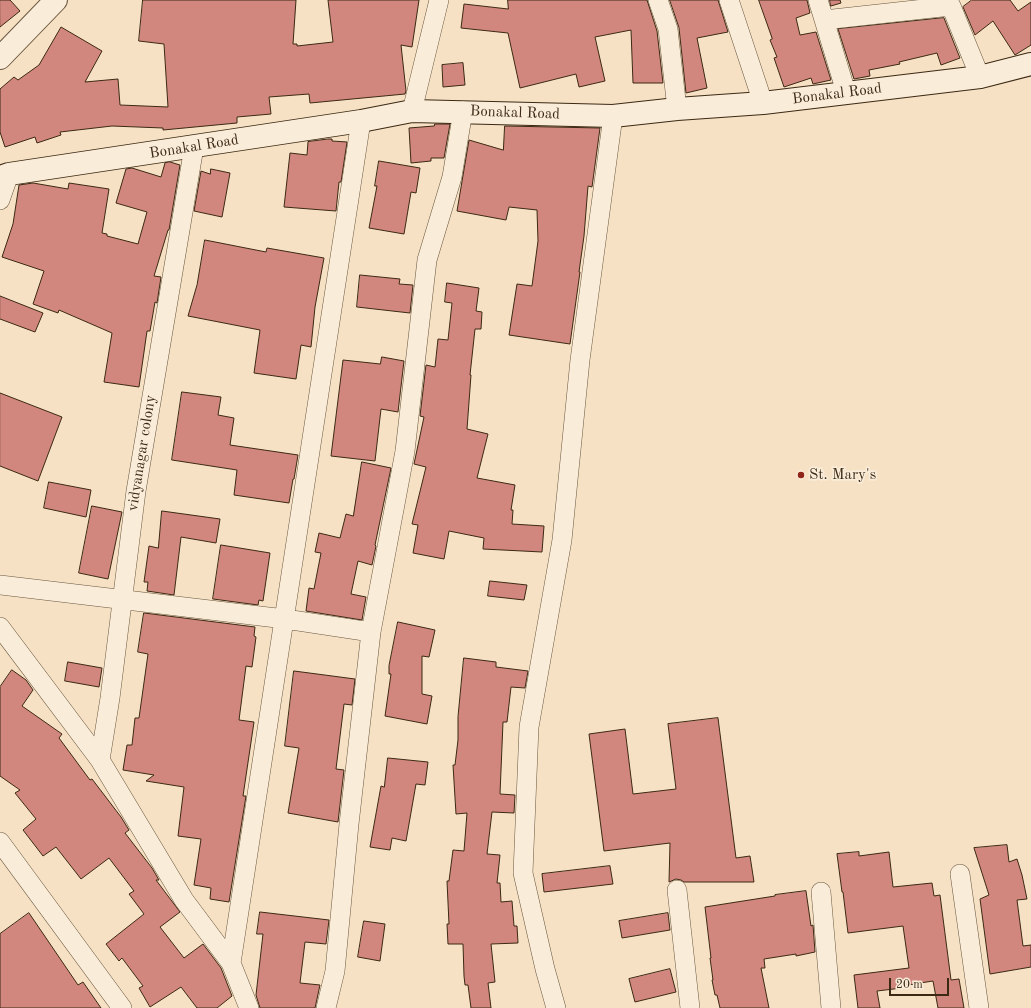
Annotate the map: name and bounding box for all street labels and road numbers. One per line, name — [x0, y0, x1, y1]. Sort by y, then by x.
street label: Bonakal Road — [791, 80, 883, 108]
street label: Bonakal Road — [470, 102, 560, 124]
street label: Bonakal Road — [148, 131, 240, 163]
street label: vidyanagar colony — [124, 394, 160, 512]

